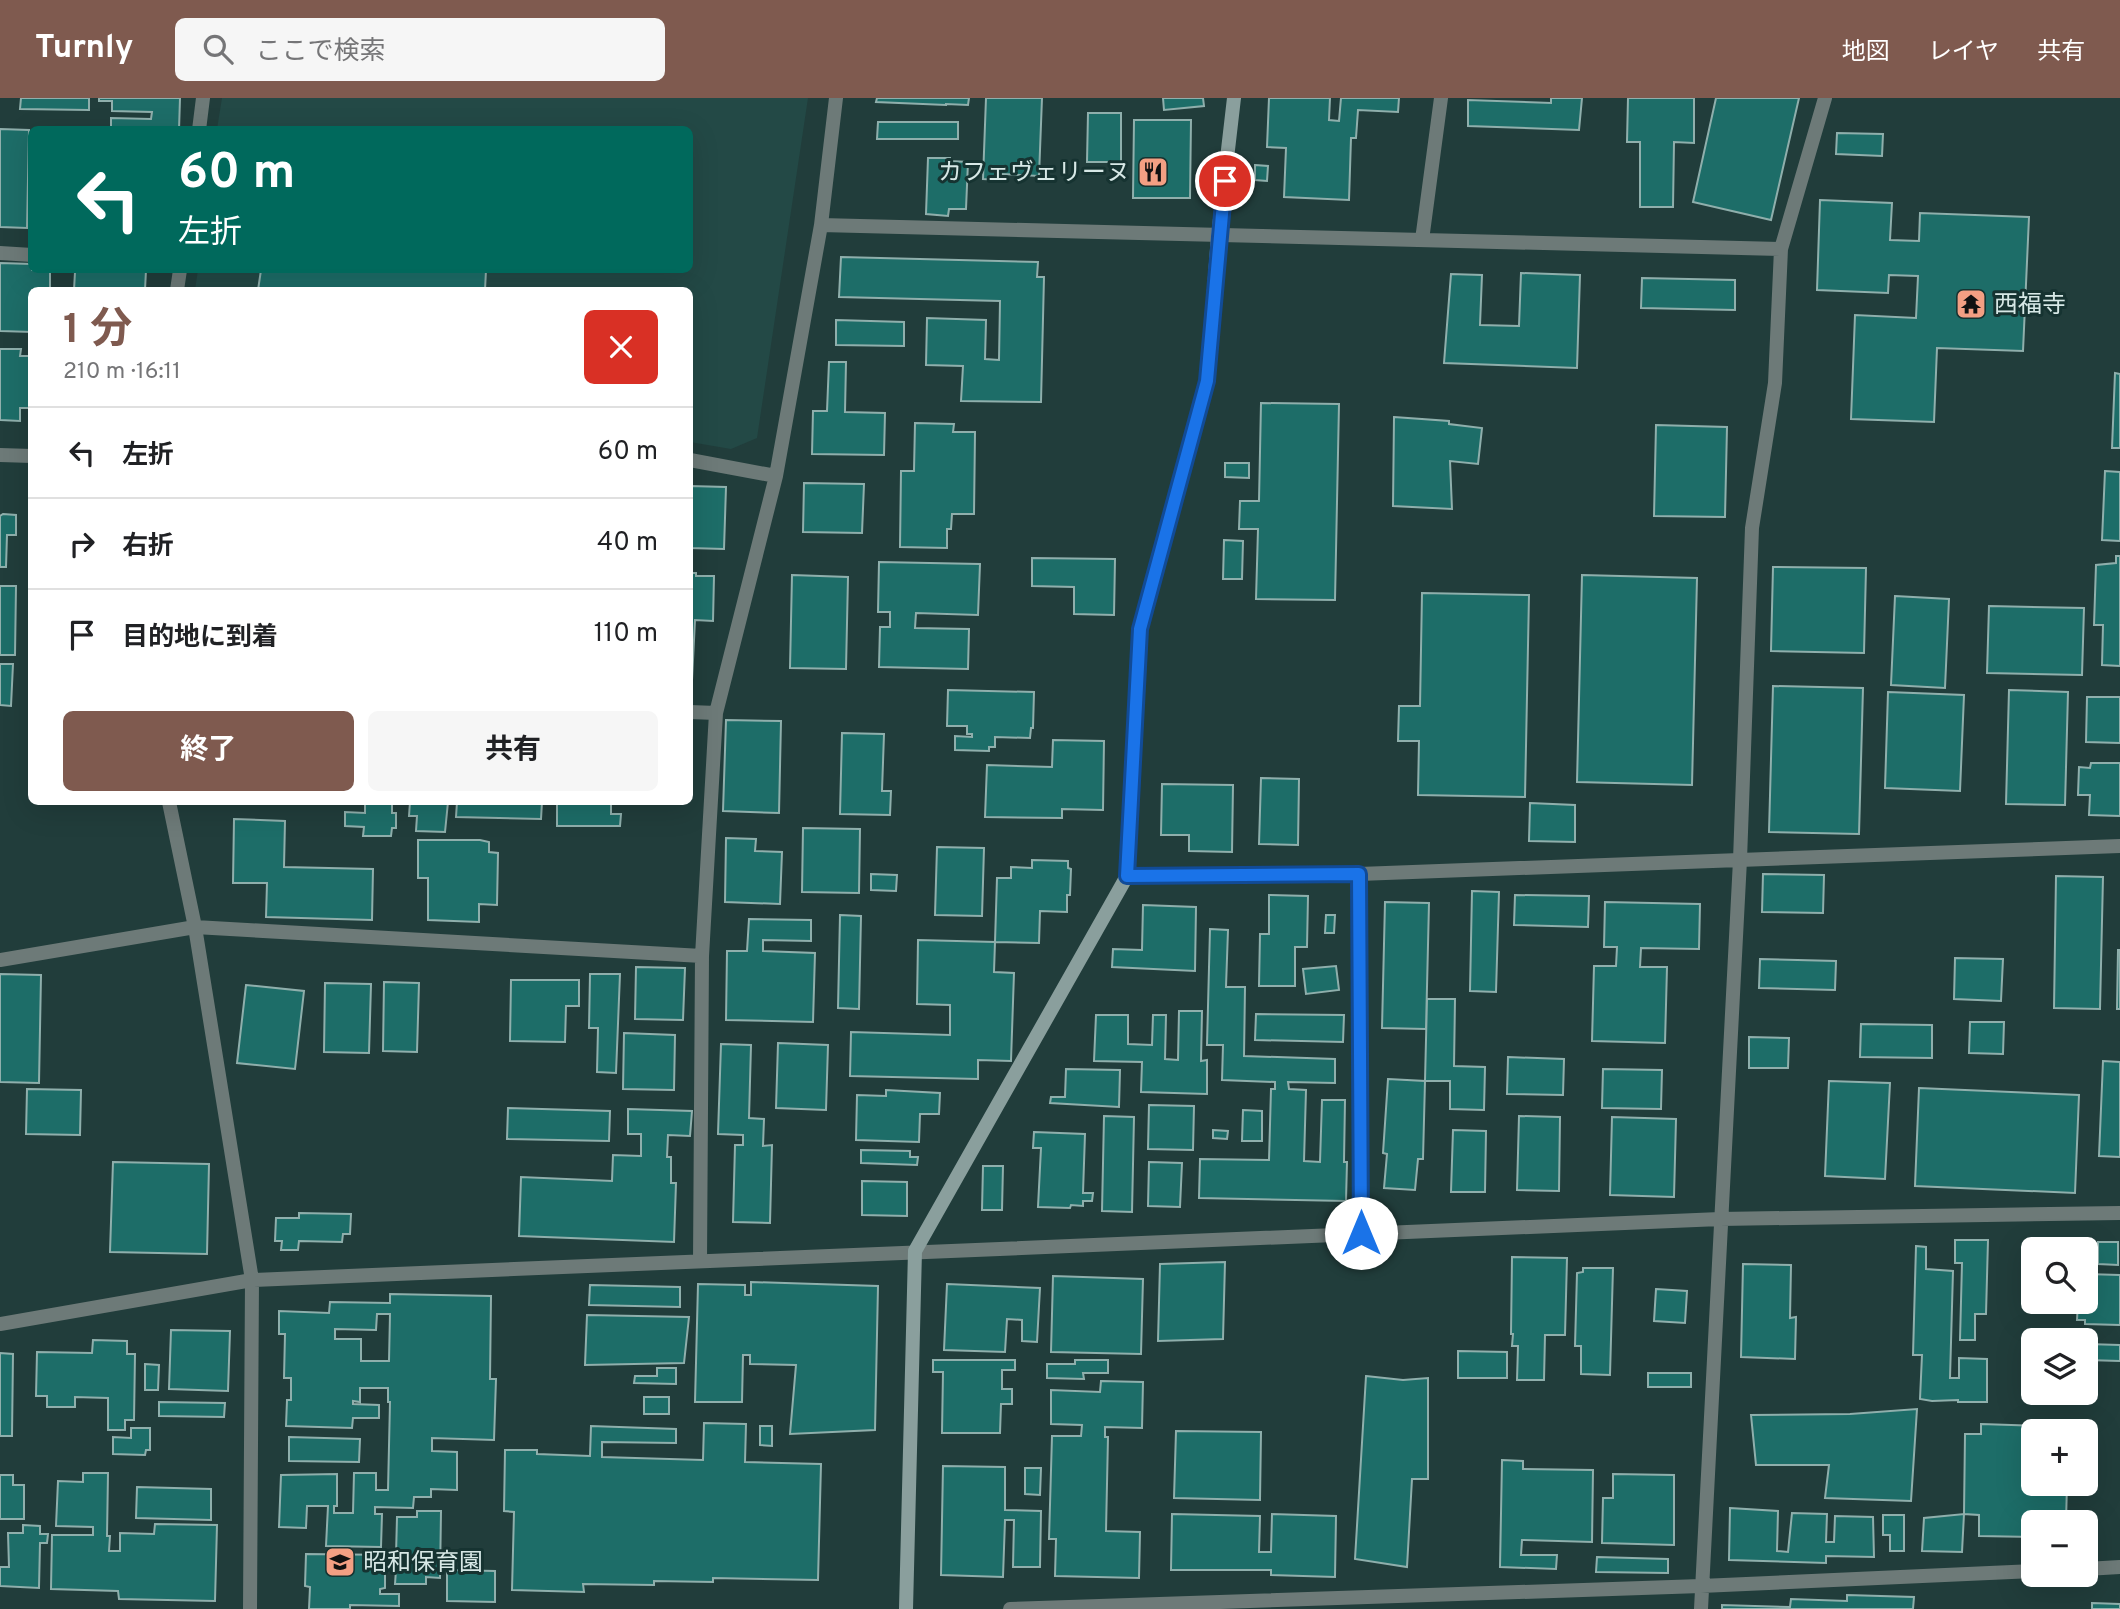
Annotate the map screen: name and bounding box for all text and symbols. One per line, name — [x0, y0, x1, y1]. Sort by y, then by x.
search box — [175, 18, 665, 81]
text: Turnly — [35, 28, 133, 70]
icon: search — [199, 30, 237, 68]
text: ここで検索 — [255, 36, 385, 69]
text: 地図 — [1842, 38, 1890, 68]
text: レイヤ — [1928, 38, 1999, 68]
text: 共有 — [2037, 38, 2085, 68]
text: 60 m — [178, 144, 296, 206]
pin — [1195, 151, 1255, 211]
icon: left — [63, 154, 154, 245]
restaurant icon: カフェヴェリーヌ — [1136, 155, 1170, 189]
place label: カフェヴェリーヌ — [938, 159, 1130, 189]
icon: arrive — [1206, 162, 1244, 200]
text: 左折 — [178, 214, 242, 254]
temple icon: 西福寺 — [1954, 287, 1988, 321]
place label: 西福寺 — [1994, 291, 2066, 321]
text: 1 分 — [63, 305, 132, 358]
button: close — [584, 310, 658, 384]
text: 210 m · 16:11 — [63, 358, 181, 387]
icon: left — [63, 434, 101, 472]
text: 60 m — [598, 436, 658, 469]
text: 左折 — [122, 440, 174, 473]
icon: right — [63, 525, 101, 563]
text: 40 m — [597, 527, 658, 560]
text: 右折 — [122, 531, 174, 564]
icon: arrive — [63, 616, 101, 654]
text: 110 m — [594, 618, 658, 651]
text: 目的地に到着 — [122, 622, 278, 655]
button: 終了 — [63, 711, 354, 791]
button: 共有 — [368, 711, 658, 791]
position arrow — [1324, 1196, 1398, 1270]
map controls — [2021, 1237, 2098, 1587]
button: search — [2021, 1237, 2098, 1314]
button: layers — [2021, 1328, 2098, 1405]
button: + — [2021, 1419, 2098, 1496]
button: − — [2021, 1510, 2098, 1587]
school or university icon: 昭和保育園 — [323, 1545, 357, 1579]
place label: 昭和保育園 — [363, 1549, 483, 1579]

